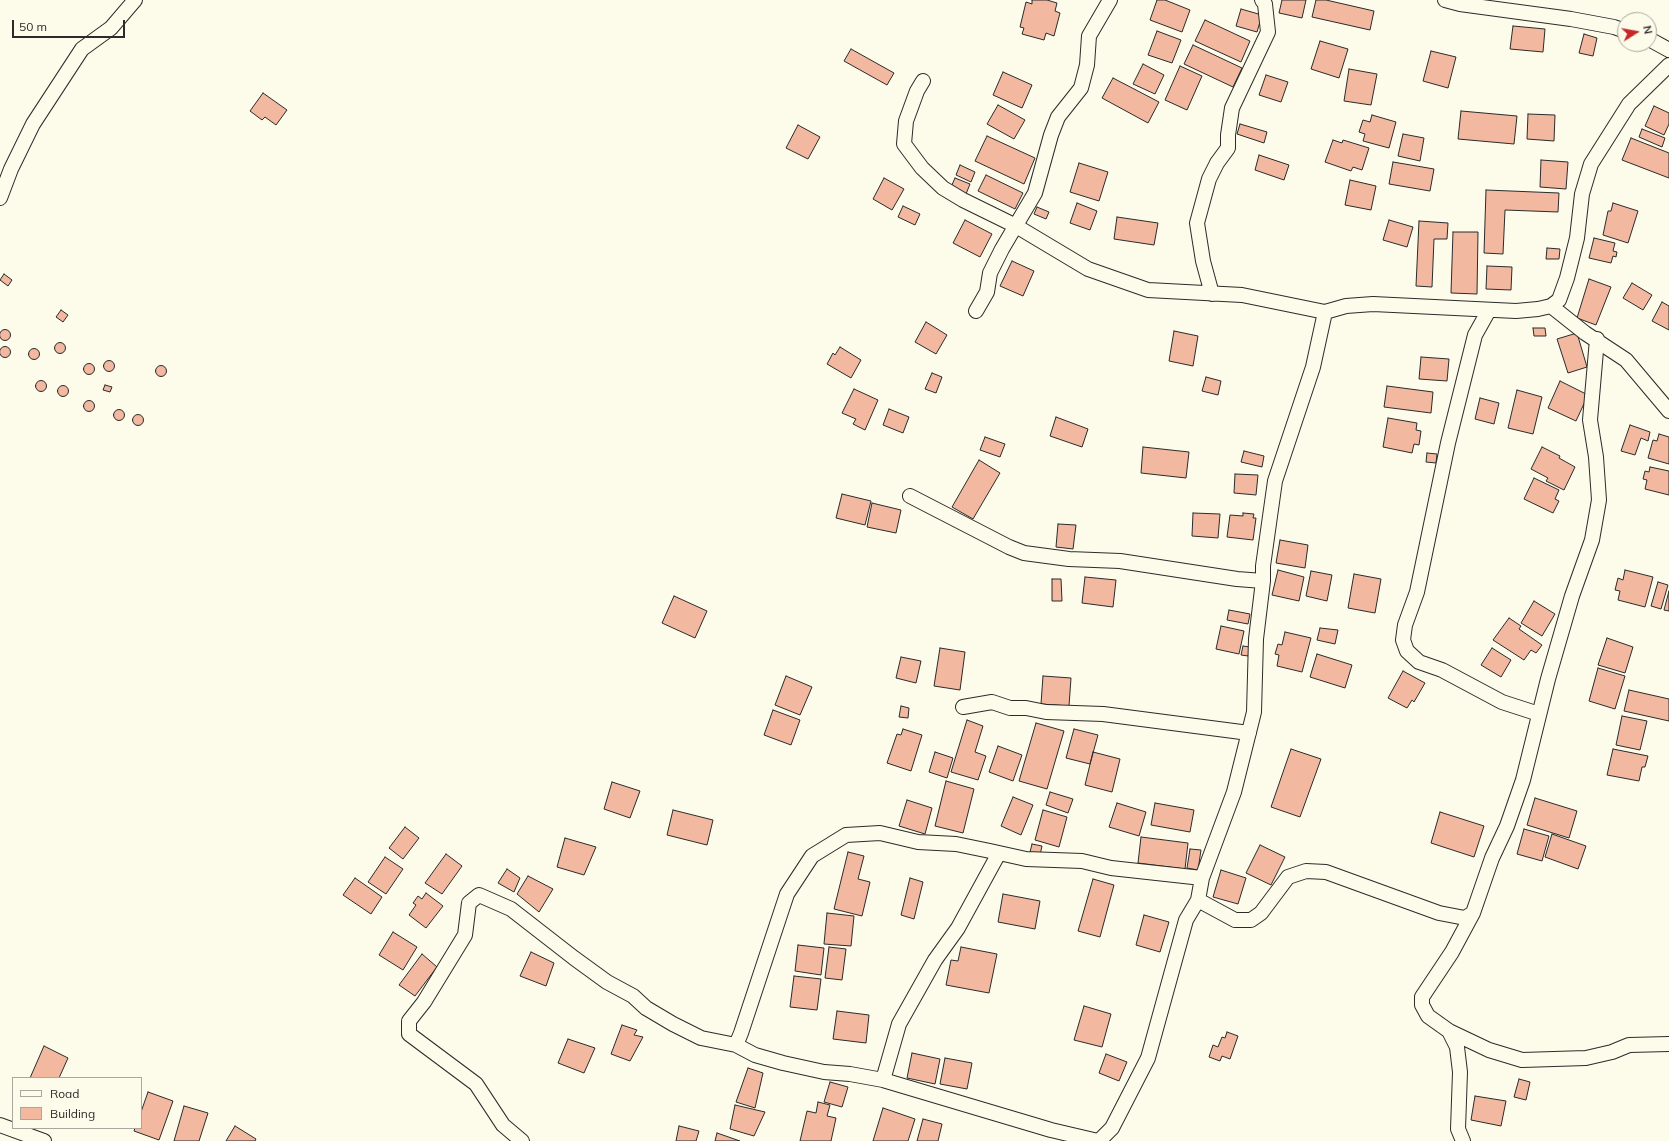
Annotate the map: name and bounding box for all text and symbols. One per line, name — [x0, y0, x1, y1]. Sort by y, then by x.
scale bar — [14, 12, 127, 38]
north arrow — [1617, 12, 1657, 52]
text: 50 m — [19, 19, 47, 34]
text: N — [1640, 24, 1655, 35]
legend — [12, 1077, 142, 1129]
text: Road — [50, 1086, 79, 1101]
text: Building — [50, 1106, 95, 1121]

